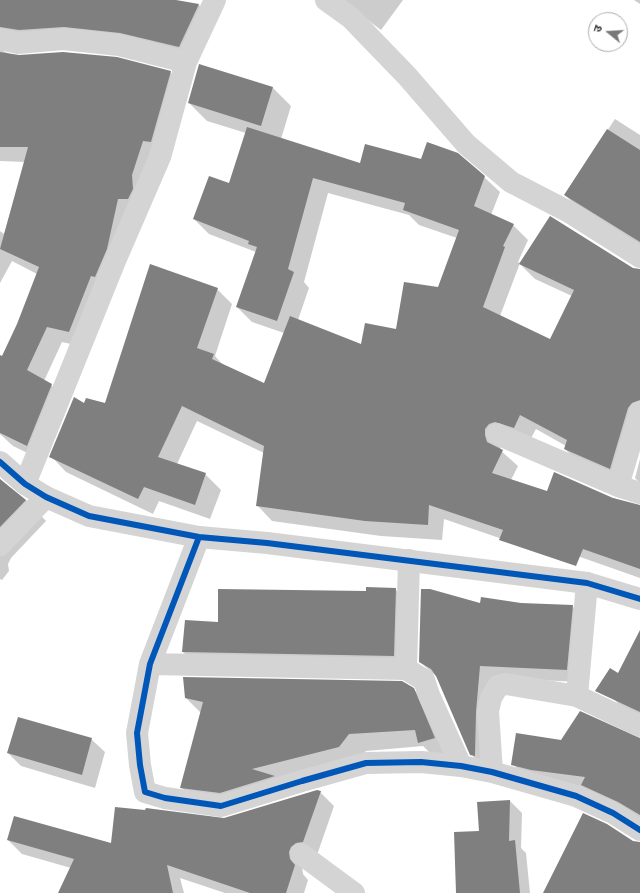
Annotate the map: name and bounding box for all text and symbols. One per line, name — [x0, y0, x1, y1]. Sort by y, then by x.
north arrow — [588, 12, 628, 52]
text: उ — [590, 23, 605, 34]

